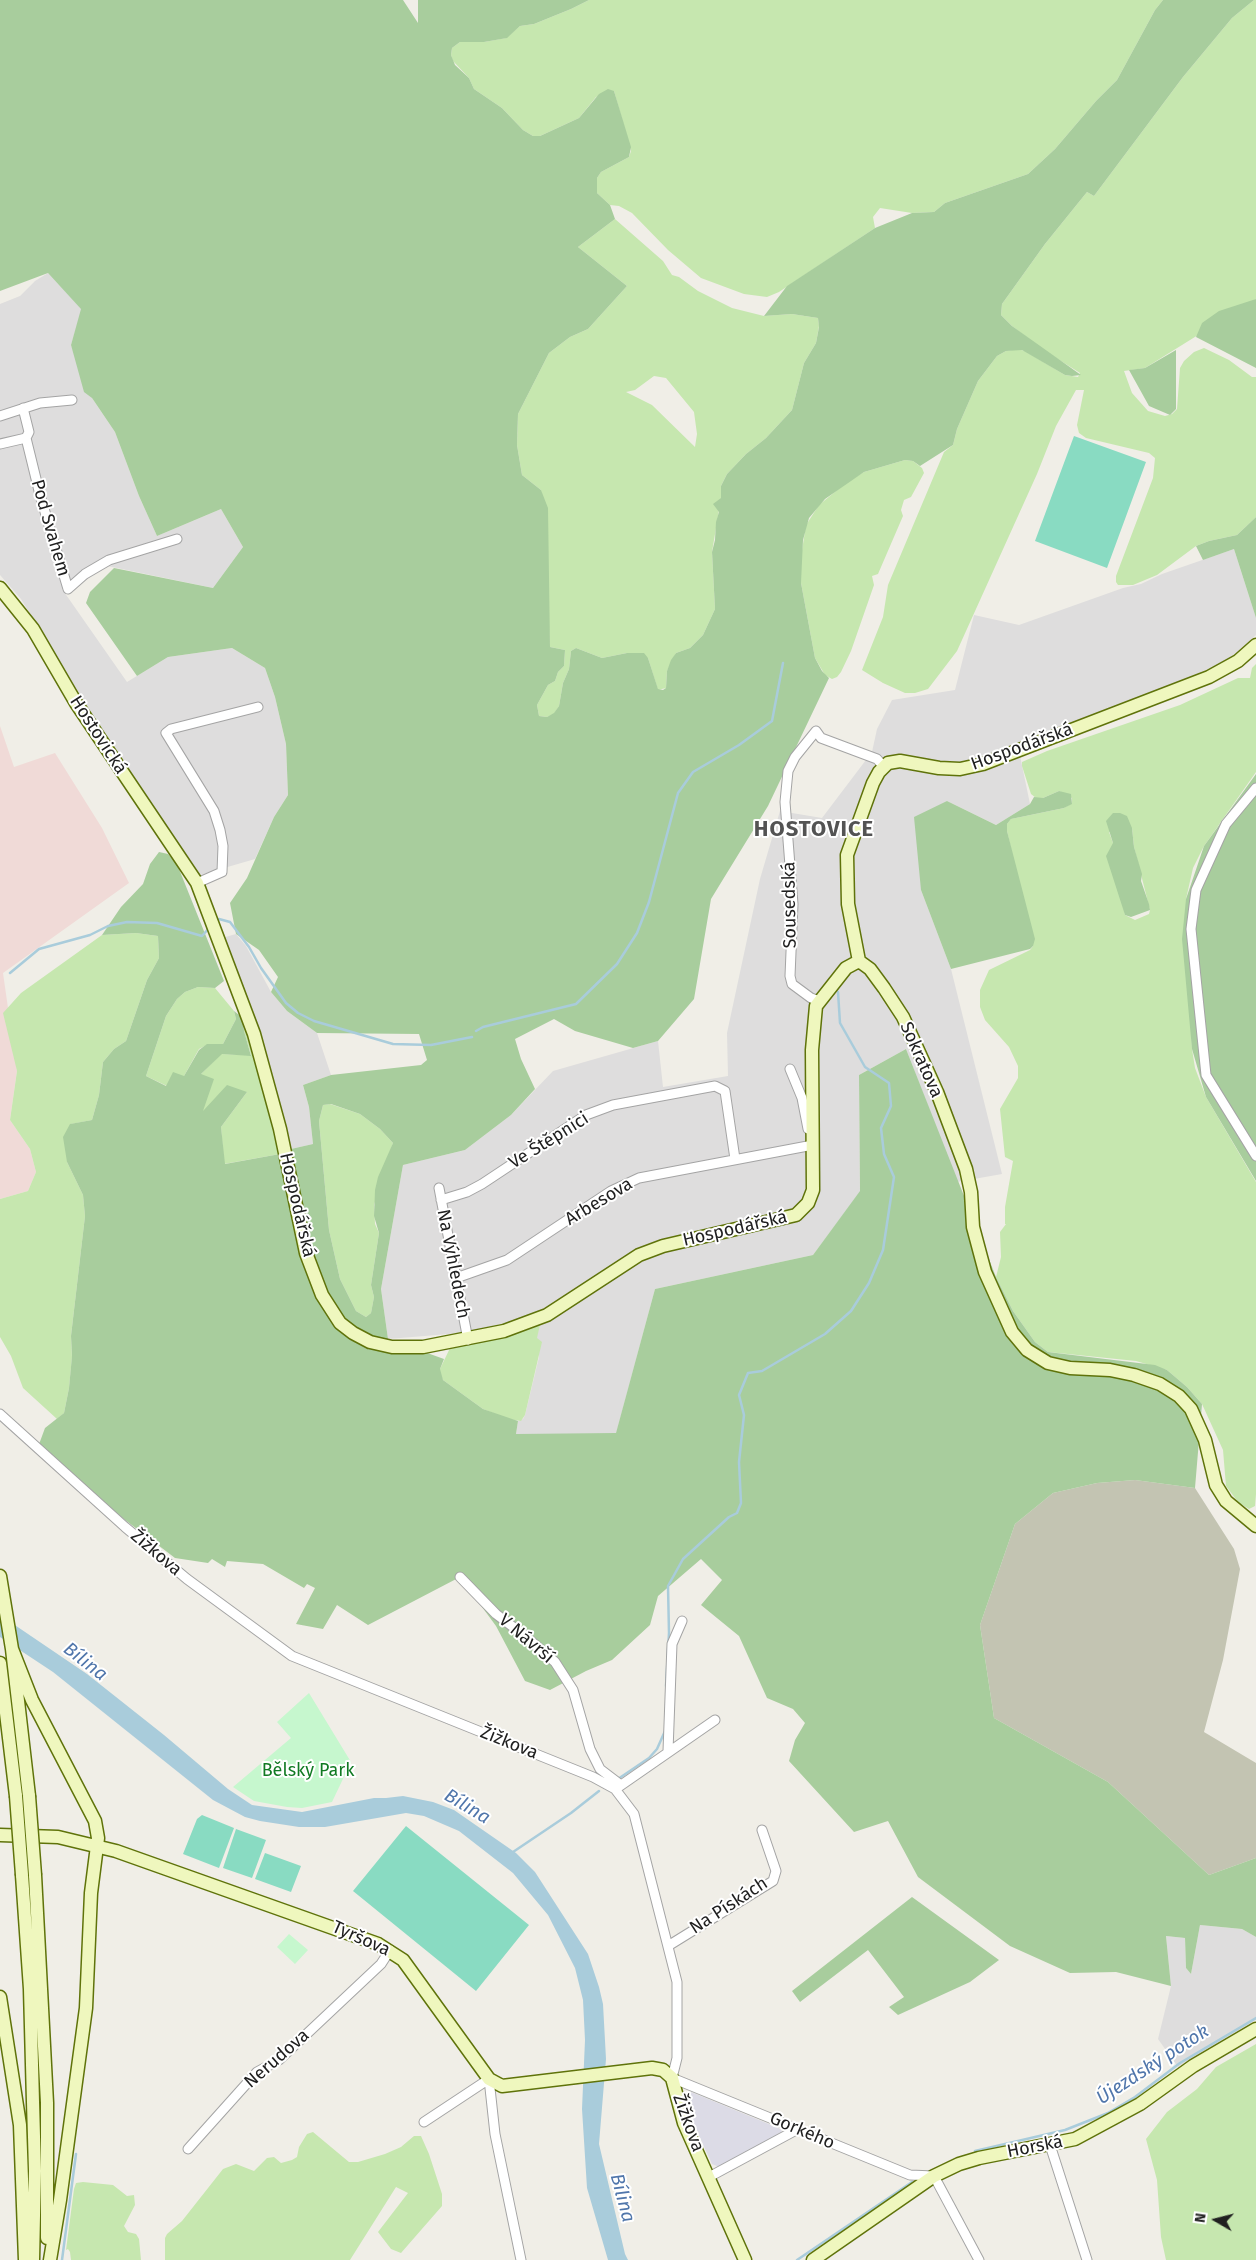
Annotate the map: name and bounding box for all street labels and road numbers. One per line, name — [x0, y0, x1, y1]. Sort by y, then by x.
street label: Pod Svahem — [26, 477, 74, 579]
street label: Hostovická — [65, 692, 131, 778]
street label: Hospodářská — [968, 719, 1076, 775]
street label: Sousedská — [778, 861, 802, 949]
street label: Sokratova — [895, 1019, 947, 1101]
street label: Ve Štěpnici — [505, 1108, 593, 1174]
street label: Hospodářská — [274, 1151, 320, 1259]
street label: Arbesova — [561, 1173, 637, 1231]
street label: Hospodářská — [681, 1206, 789, 1252]
street label: Na Výhledech — [432, 1208, 474, 1320]
street label: Žižkova — [126, 1525, 186, 1581]
street label: V Návrší — [494, 1610, 558, 1668]
street label: Žižkova — [477, 1722, 541, 1764]
street label: Na Pískách — [686, 1873, 772, 1939]
street label: Tyršova — [329, 1917, 393, 1961]
street label: Nerudova — [240, 2025, 314, 2093]
street label: Žižkova — [668, 2091, 708, 2155]
street label: Gorkého — [766, 2108, 838, 2154]
street label: Horská — [1005, 2131, 1065, 2163]

